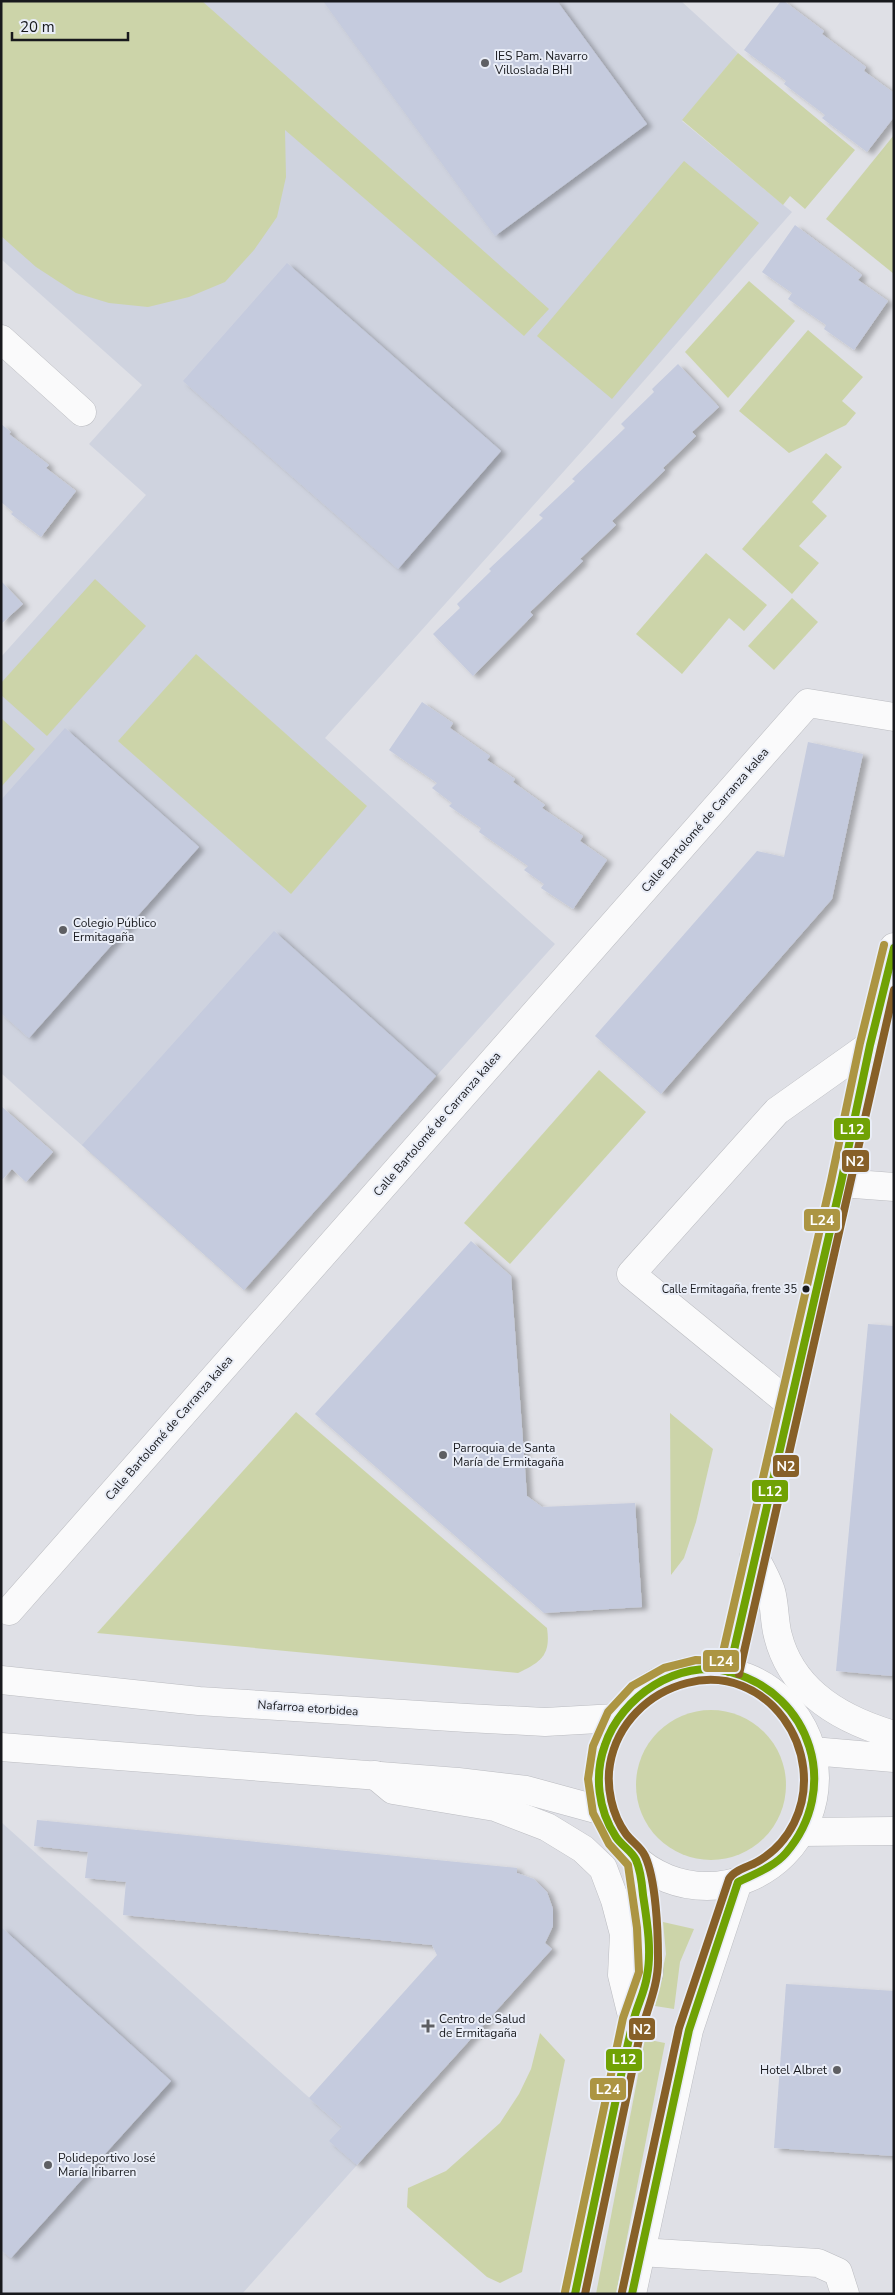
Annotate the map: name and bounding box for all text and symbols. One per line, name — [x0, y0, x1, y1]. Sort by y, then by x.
scale bar — [12, 10, 129, 42]
text: 20 m — [20, 17, 55, 37]
place label: IES Pam. Navarro Villoslada BHI — [494, 48, 588, 78]
marker: IES Pam. Navarro Villoslada BHI — [479, 57, 491, 69]
street label: Calle Bartolomé de Carranza kalea — [638, 744, 772, 896]
place label: Colegio Público Ermitagaña — [73, 915, 157, 945]
marker: Colegio Público Ermitagaña — [57, 924, 69, 936]
street label: Calle Bartolomé de Carranza kalea — [370, 1048, 504, 1200]
line badge: L12 — [833, 1117, 871, 1141]
text: L12 — [840, 1120, 864, 1139]
line badge: N2 — [841, 1149, 870, 1173]
text: N2 — [846, 1152, 864, 1171]
line badge: L24 — [803, 1208, 841, 1232]
text: L24 — [810, 1211, 835, 1230]
place label: Calle Ermitagaña, frente 35 — [662, 1282, 797, 1297]
marker: Calle Ermitagaña, frente 35 — [801, 1284, 811, 1294]
street label: Calle Bartolomé de Carranza kalea — [102, 1352, 236, 1504]
place label: Parroquia de Santa María de Ermitagaña — [453, 1440, 564, 1470]
marker: Parroquia de Santa María de Ermitagaña — [437, 1449, 449, 1461]
line badge: N2 — [772, 1454, 800, 1478]
text: N2 — [777, 1457, 795, 1476]
line badge: L12 — [751, 1479, 789, 1503]
text: L12 — [758, 1482, 782, 1501]
line badge: L24 — [702, 1649, 740, 1673]
text: L24 — [709, 1652, 734, 1671]
street label: Nafarroa etorbidea — [257, 1696, 359, 1720]
place label: Centro de Salud de Ermitagaña — [439, 2011, 526, 2041]
line badge: N2 — [628, 2017, 656, 2041]
marker: Centro de Salud de Ermitagaña — [421, 2019, 435, 2033]
text: N2 — [633, 2020, 651, 2039]
line badge: L12 — [605, 2048, 643, 2072]
text: L12 — [612, 2050, 636, 2069]
place label: Hotel Albret — [760, 2062, 828, 2078]
marker: Hotel Albret — [831, 2064, 843, 2076]
line badge: L24 — [589, 2077, 627, 2101]
text: L24 — [596, 2080, 621, 2099]
place label: Polideportivo José María Iribarren — [58, 2150, 156, 2180]
marker: Polideportivo José María Iribarren — [42, 2159, 54, 2171]

